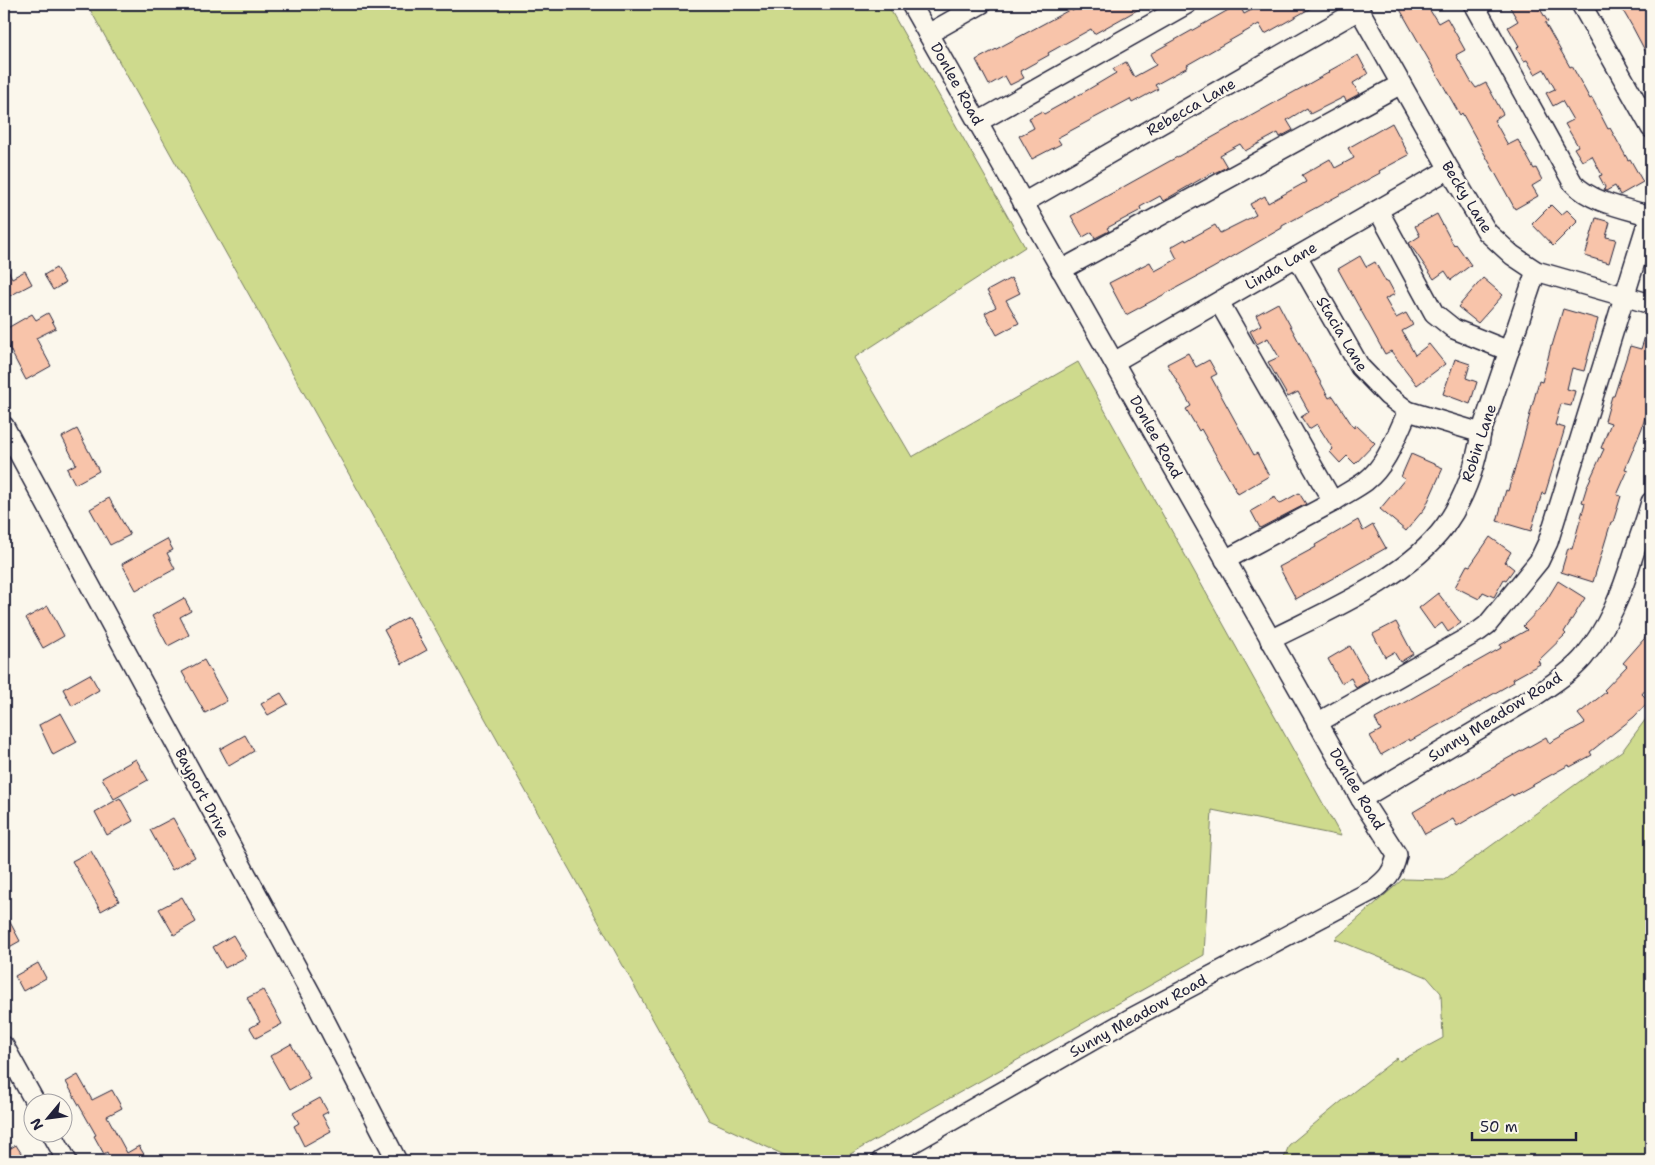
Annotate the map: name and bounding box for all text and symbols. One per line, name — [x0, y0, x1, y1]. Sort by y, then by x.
street label: Donlee Road — [926, 39, 988, 130]
street label: Rebecca Lane — [1143, 73, 1239, 141]
street label: Becky Lane — [1437, 157, 1497, 237]
street label: Linda Lane — [1241, 237, 1321, 295]
street label: Stacia Lane — [1312, 293, 1372, 375]
street label: Donlee Road — [1125, 392, 1187, 483]
street label: Robin Lane — [1457, 401, 1501, 485]
street label: Sunny Meadow Road — [1424, 667, 1566, 766]
street label: Donlee Road — [1325, 744, 1390, 834]
street label: Bayport Drive — [170, 745, 234, 841]
street label: Sunny Meadow Road — [1066, 970, 1211, 1062]
north arrow — [22, 1092, 72, 1142]
scale bar — [1472, 1110, 1576, 1142]
text: N — [26, 1115, 47, 1134]
text: 50 m — [1480, 1117, 1518, 1137]

